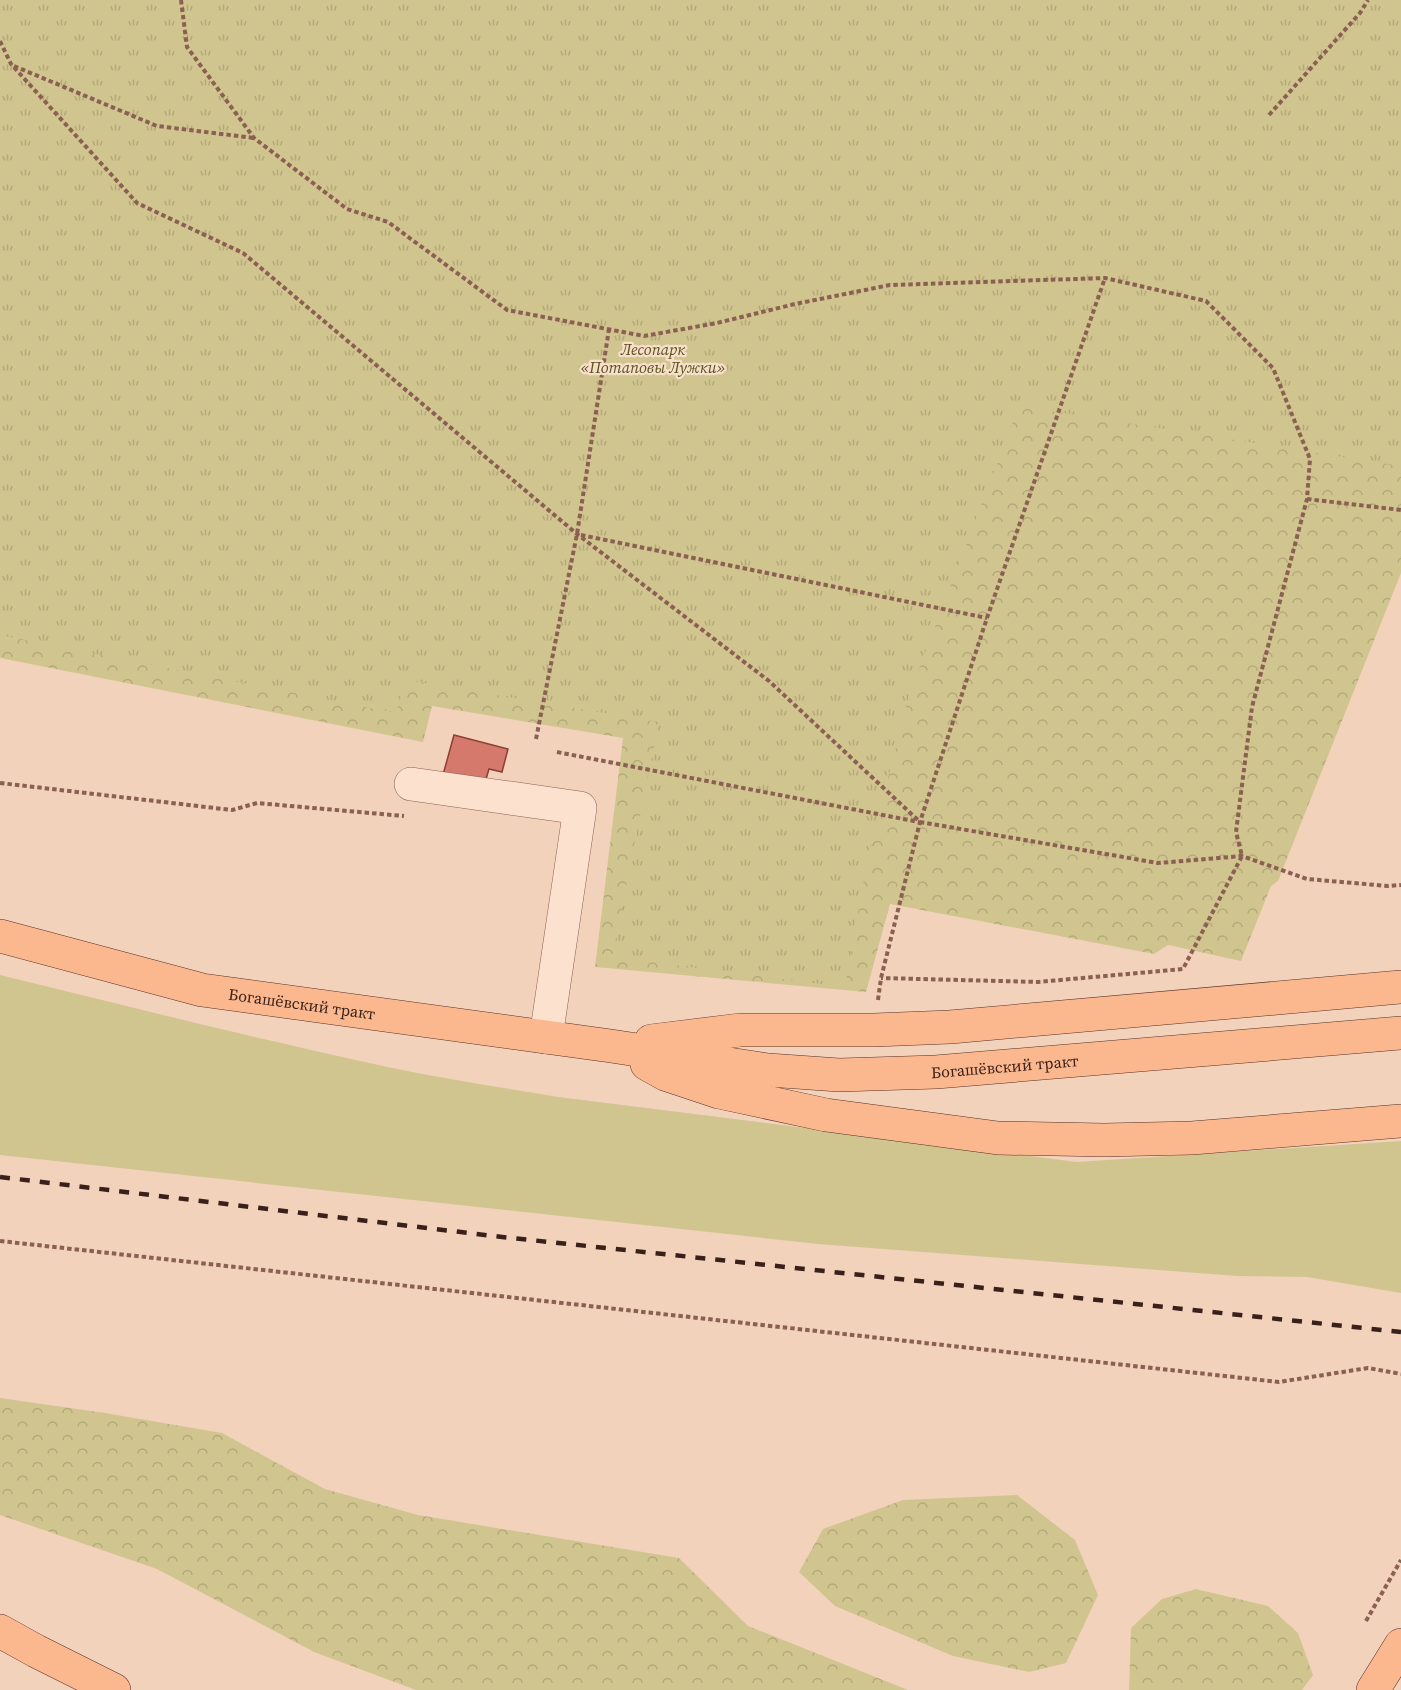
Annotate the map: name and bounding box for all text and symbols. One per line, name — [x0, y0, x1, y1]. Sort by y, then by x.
park label: Лесопарк «Потаповы Лужки» — [580, 338, 726, 378]
street label: Богашёвский тракт — [227, 983, 377, 1025]
street label: Богашёвский тракт — [931, 1049, 1080, 1083]

